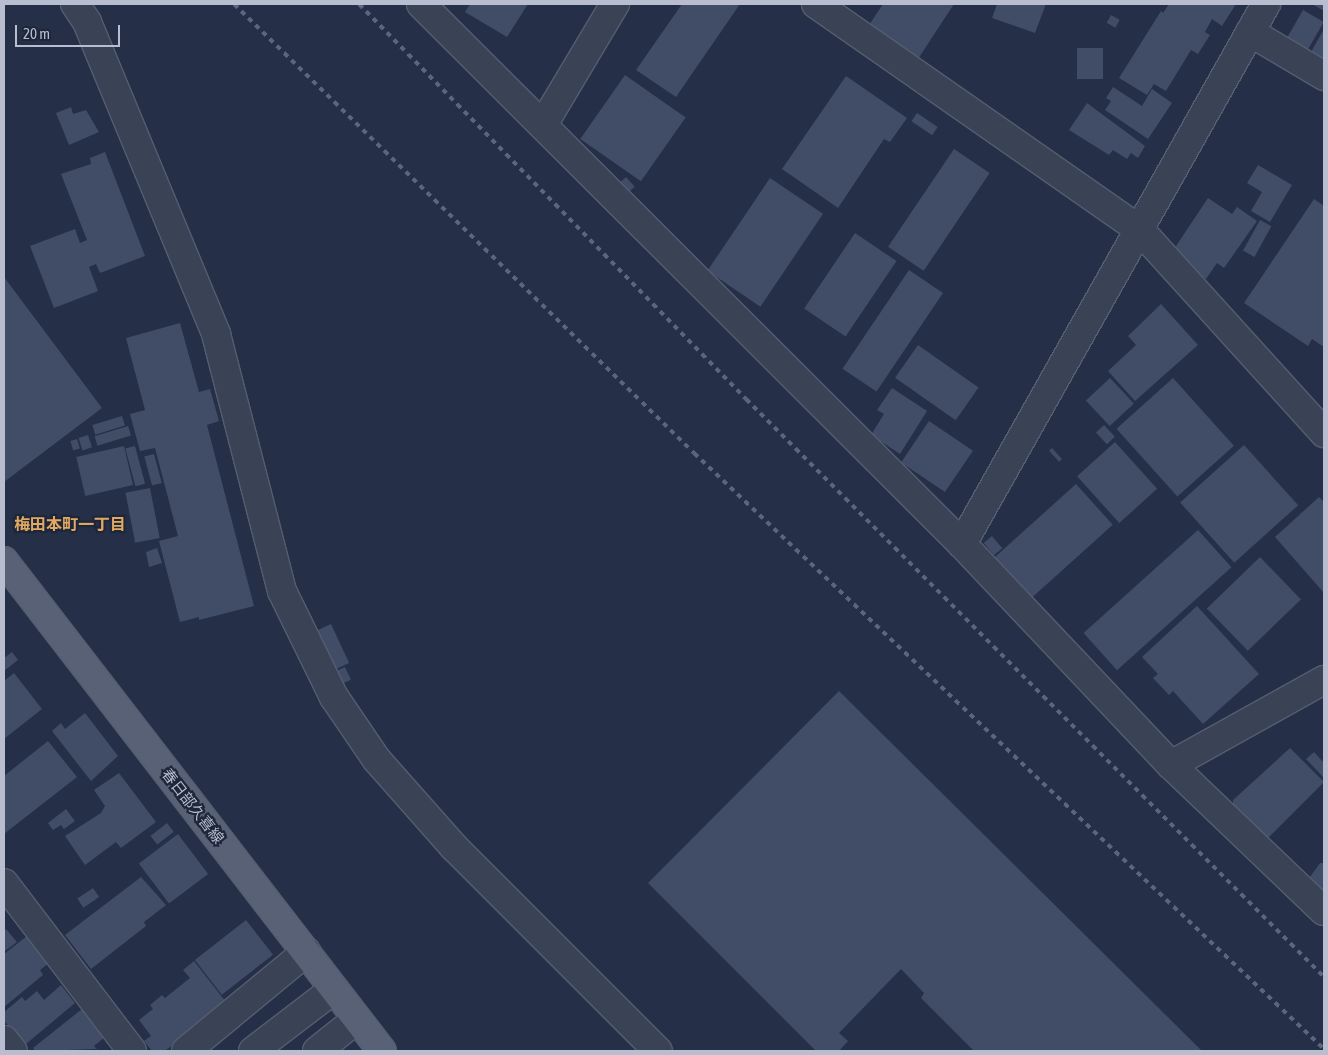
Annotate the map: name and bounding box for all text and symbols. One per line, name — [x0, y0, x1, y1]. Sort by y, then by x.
scale bar — [18, 15, 122, 47]
text: 20 m — [23, 25, 50, 42]
district label: 梅田本町一丁目 — [14, 514, 126, 534]
street label: 春日部久喜線 — [158, 765, 228, 847]

